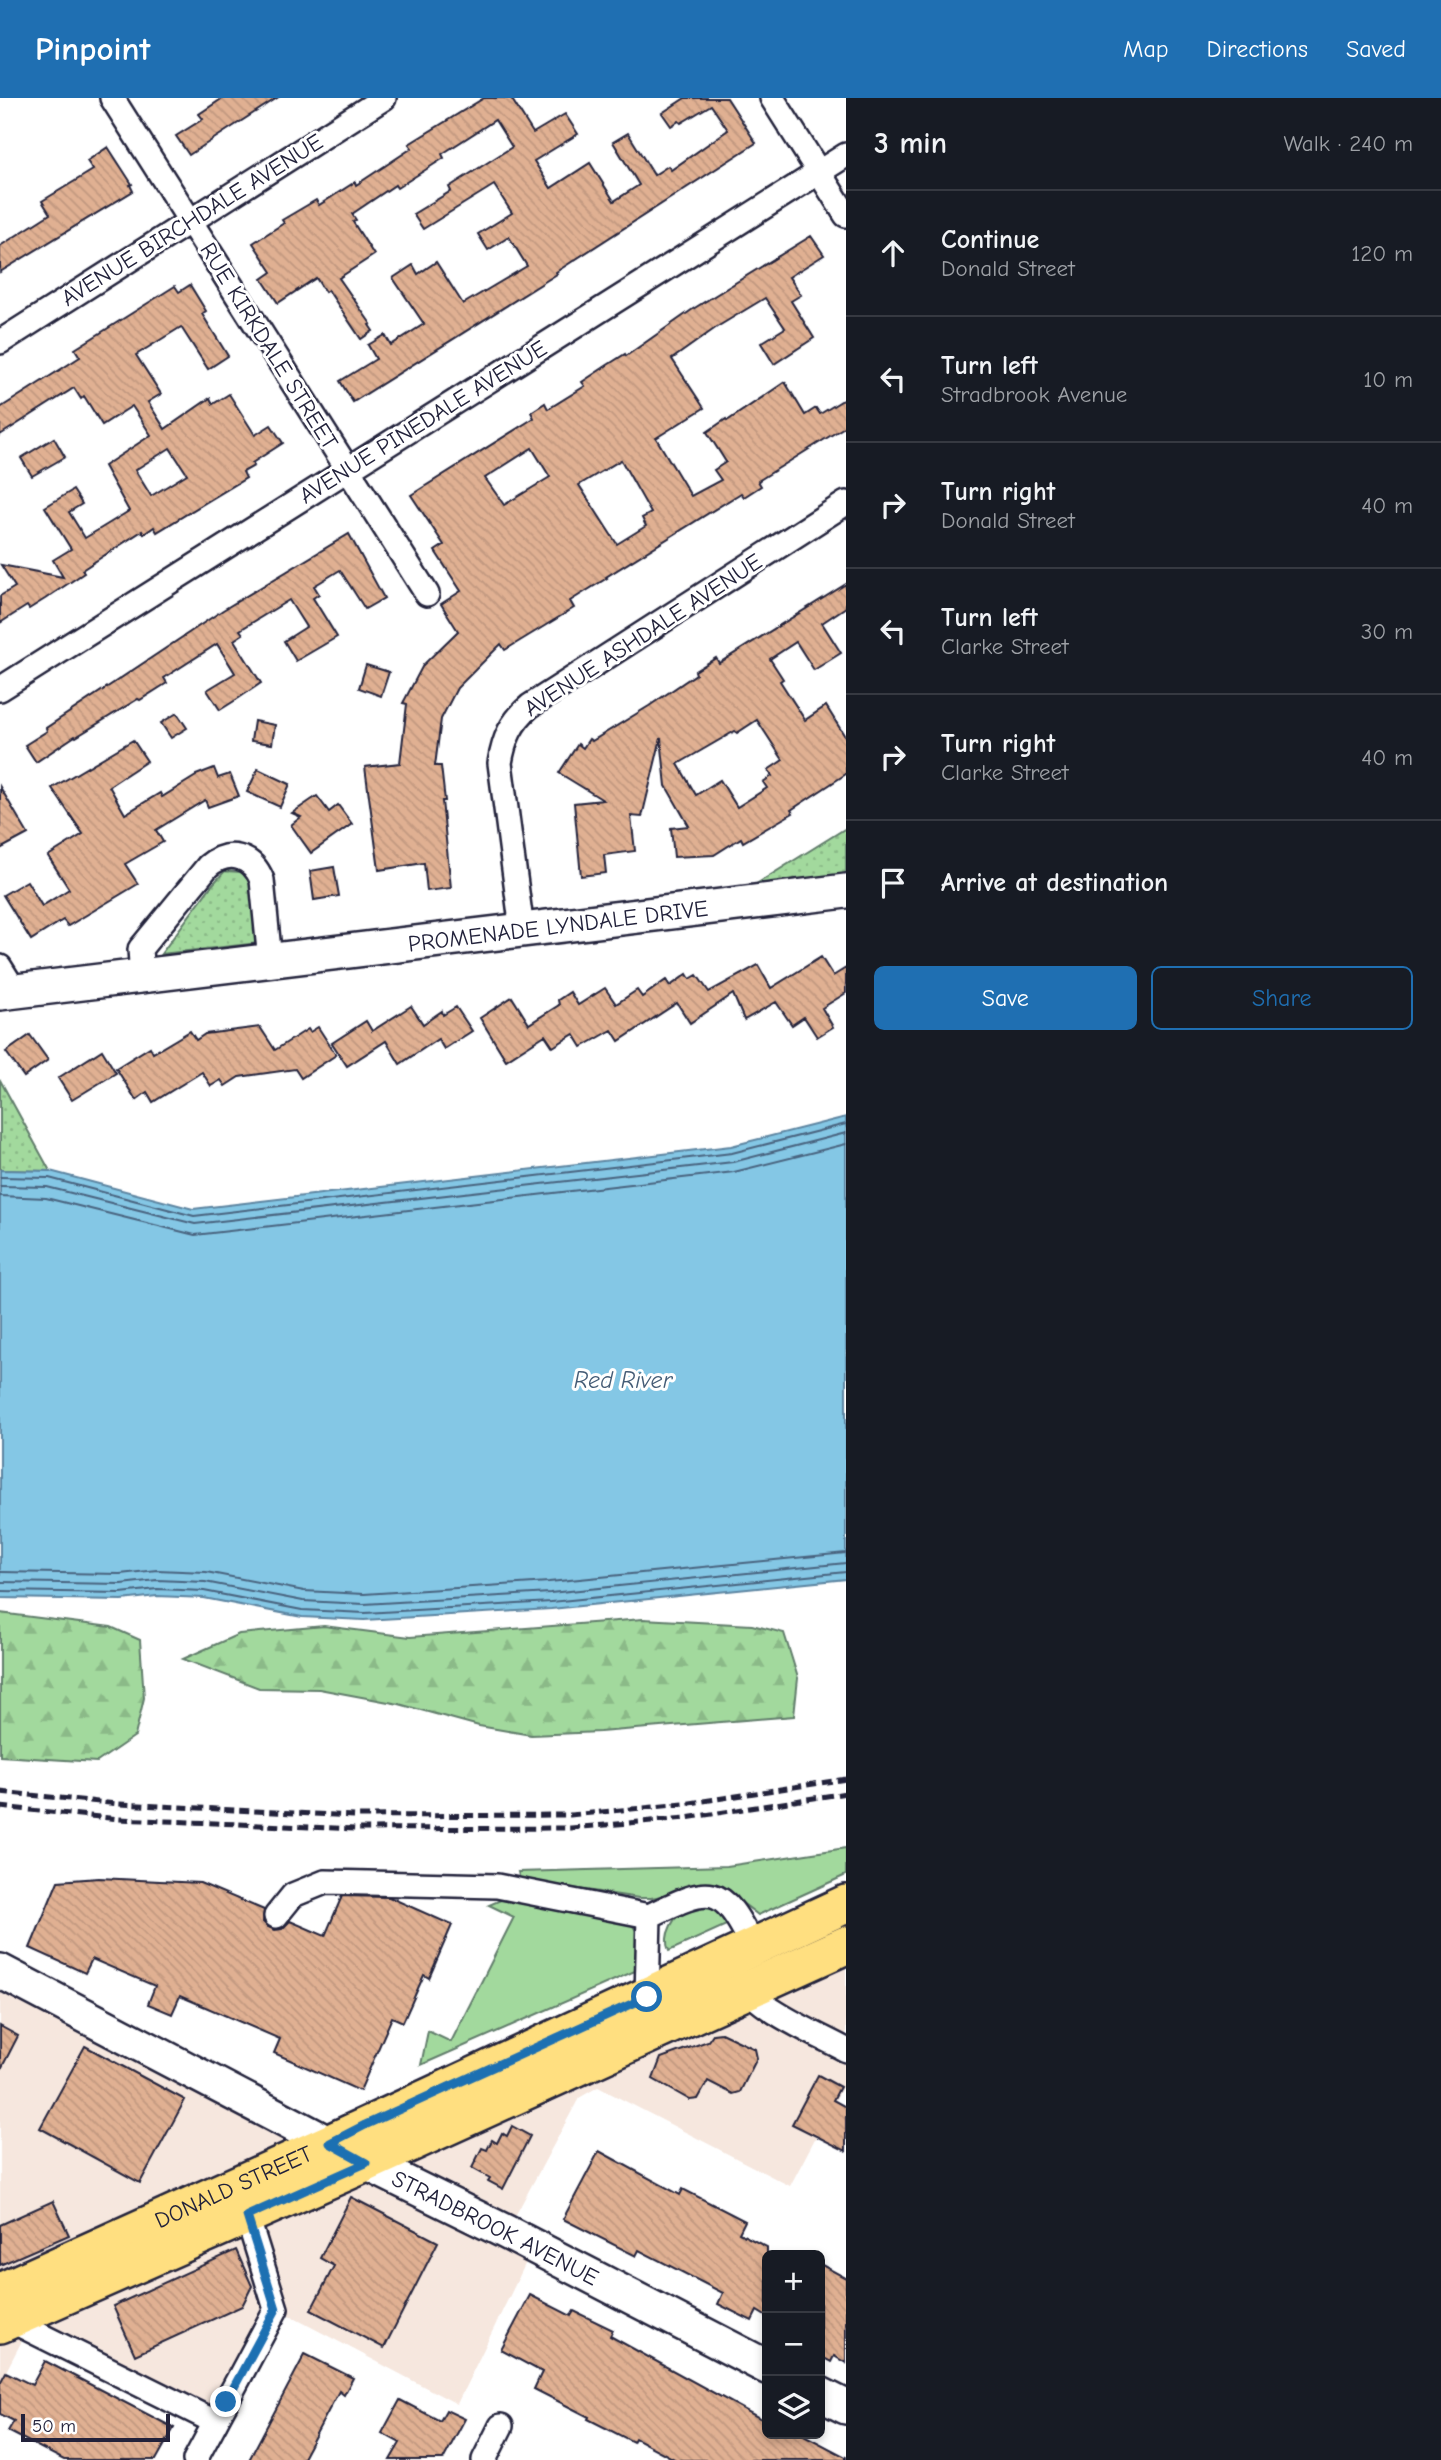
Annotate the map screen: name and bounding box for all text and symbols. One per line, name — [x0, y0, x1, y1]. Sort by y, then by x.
text: Pinpoint — [35, 30, 150, 68]
text: Map — [1123, 35, 1169, 63]
text: Directions — [1207, 35, 1308, 63]
text: Saved — [1346, 35, 1406, 63]
text: 3 min — [874, 126, 947, 161]
street label: AVENUE BIRCHDALE AVENUE — [56, 128, 328, 312]
text: Walk · 240 m — [1283, 130, 1413, 157]
text: Continue — [941, 225, 1039, 255]
icon: ahead — [874, 234, 912, 272]
street label: RUE KIRKDALE STREET — [194, 238, 344, 454]
text: 120 m — [1351, 240, 1413, 267]
text: Donald Street — [941, 255, 1075, 282]
street label: AVENUE PINEDALE AVENUE — [294, 335, 552, 509]
text: Turn left — [941, 351, 1038, 381]
icon: left — [874, 360, 912, 398]
text: 10 m — [1363, 366, 1413, 393]
text: Stradbrook Avenue — [941, 381, 1127, 408]
text: Turn right — [941, 477, 1055, 507]
icon: right — [874, 486, 912, 524]
text: 40 m — [1361, 492, 1413, 519]
text: Donald Street — [941, 507, 1075, 534]
street label: AVENUE ASHDALE AVENUE — [519, 548, 767, 722]
text: Turn left — [941, 603, 1038, 633]
icon: left — [874, 612, 912, 650]
text: 30 m — [1361, 618, 1413, 645]
text: Clarke Street — [941, 633, 1069, 660]
text: Turn right — [941, 729, 1055, 759]
icon: right — [874, 738, 912, 776]
text: 40 m — [1361, 744, 1413, 771]
text: Clarke Street — [941, 759, 1069, 786]
icon: arrive — [874, 864, 912, 902]
text: Arrive at destination — [941, 868, 1168, 898]
street label: PROMENADE LYNDALE DRIVE — [407, 894, 710, 957]
button: Save — [874, 966, 1137, 1030]
button: Share — [1151, 966, 1413, 1030]
water label: Red River — [574, 1366, 674, 1394]
route start — [631, 1981, 662, 2012]
street label: DONALD STREET — [150, 2139, 316, 2234]
street label: STRADBROOK AVENUE — [388, 2164, 603, 2291]
map controls — [762, 2250, 825, 2439]
button: + — [762, 2250, 825, 2313]
button: − — [762, 2313, 825, 2376]
button: layers — [762, 2376, 825, 2439]
route end — [210, 2386, 241, 2417]
scale bar — [21, 2411, 170, 2443]
text: 50 m — [32, 2415, 76, 2437]

